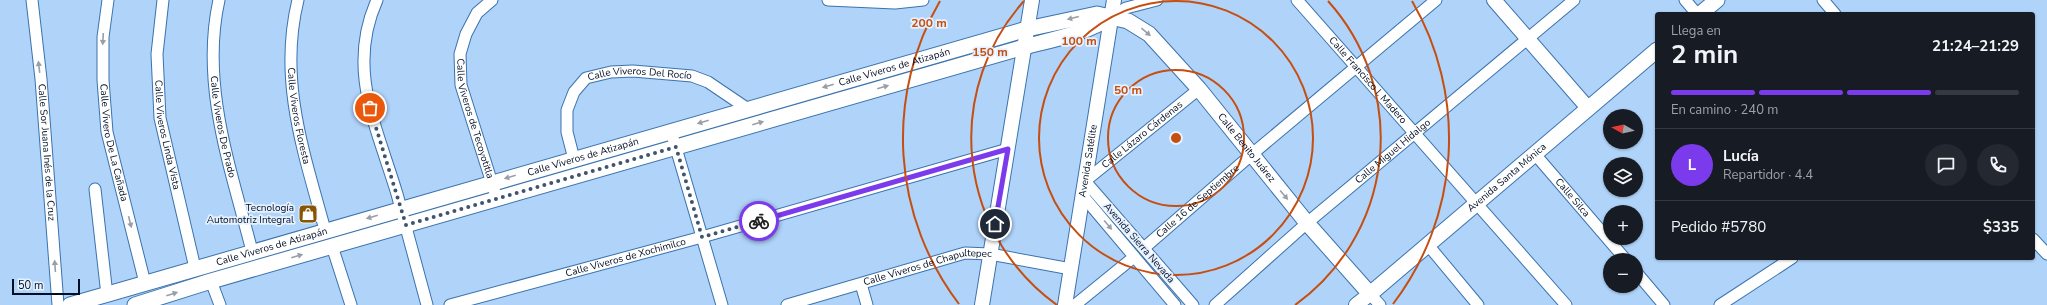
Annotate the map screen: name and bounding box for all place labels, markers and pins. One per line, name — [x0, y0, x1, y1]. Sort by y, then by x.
pin — [353, 91, 387, 125]
centre of rings — [1169, 131, 1183, 145]
place label: Tecnología Automotriz Integral — [207, 201, 294, 227]
shop icon: Tecnología Automotriz Integral — [297, 203, 319, 225]
pin — [978, 207, 1012, 241]

